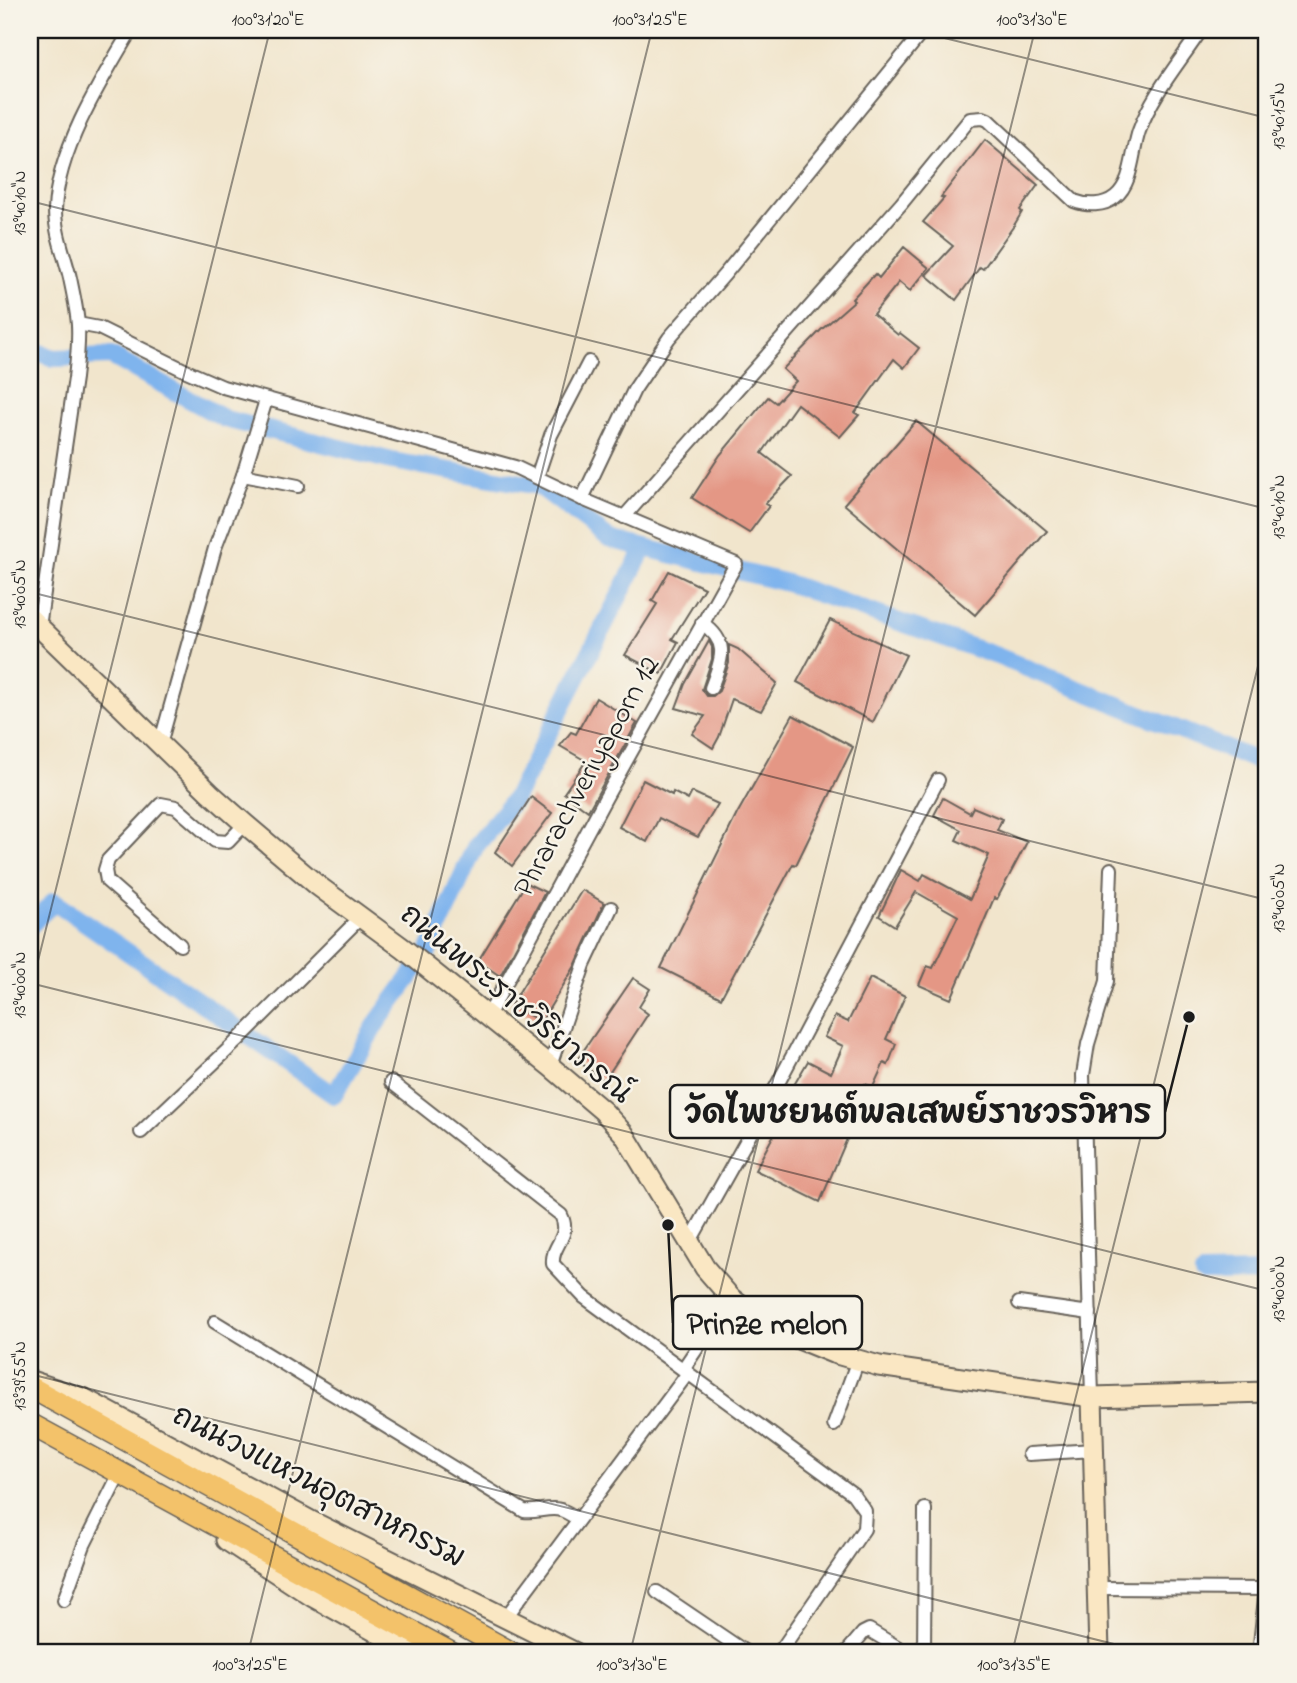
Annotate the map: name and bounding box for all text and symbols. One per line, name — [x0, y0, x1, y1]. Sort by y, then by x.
text: 100°31'20"E — [232, 8, 305, 34]
text: 100°31'25"E — [612, 8, 688, 34]
text: 100°31'30"E — [996, 8, 1068, 34]
text: 13°40'15"N — [1267, 82, 1293, 150]
text: 13°40'10"N — [8, 171, 34, 235]
text: 13°40'10"N — [1267, 475, 1293, 539]
text: 13°40'05"N — [8, 559, 34, 629]
street label: Phrarachveriyaporn 12 — [503, 648, 673, 906]
text: 13°40'05"N — [1267, 863, 1293, 933]
street label: ถนนพระราชวิริยาภรณ์ — [389, 894, 641, 1116]
text: 13°40'00"N — [8, 952, 34, 1018]
callout: วัดไพชยนต์พลเสพย์ราชวรวิหาร — [670, 1085, 1165, 1138]
text: วัดไพชยนต์พลเสพย์ราชวรวิหาร — [684, 1090, 1152, 1139]
text: 13°40'00"N — [1267, 1256, 1293, 1322]
callout: Prinze melon — [673, 1296, 862, 1349]
text: Prinze melon — [687, 1303, 848, 1350]
text: 13°39'55"N — [8, 1341, 34, 1411]
street label: ถนนวงแหวนอุตสาหกรรม — [164, 1395, 472, 1581]
text: 100°31'25"E — [212, 1653, 288, 1679]
text: 100°31'30"E — [596, 1653, 668, 1679]
text: 100°31'35"E — [977, 1653, 1051, 1679]

